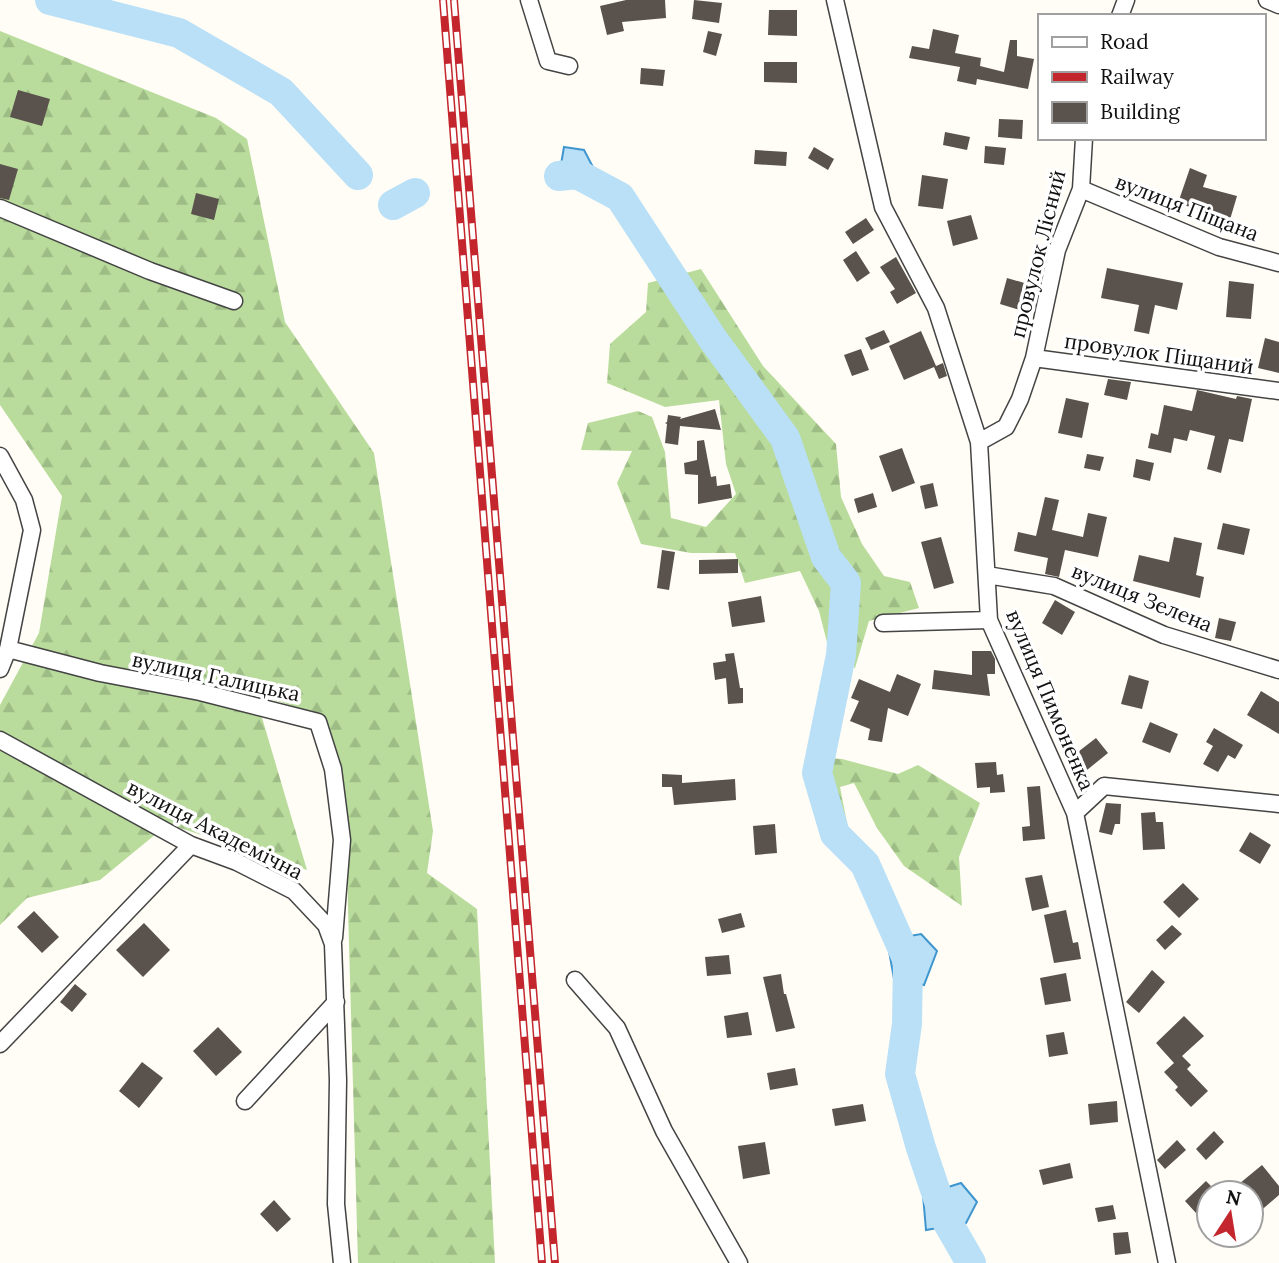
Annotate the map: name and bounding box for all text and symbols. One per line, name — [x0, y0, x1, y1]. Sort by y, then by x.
legend — [1038, 14, 1265, 140]
text: Road — [1100, 28, 1149, 55]
text: Railway — [1100, 63, 1174, 90]
text: Building — [1100, 98, 1180, 125]
street label: провулок Лісний — [1004, 167, 1071, 341]
street label: вулиця Піщана — [1112, 168, 1263, 247]
street label: провулок Піщаний — [1063, 327, 1255, 380]
street label: вулиця Зелена — [1068, 557, 1217, 638]
street label: вулиця Пимоненка — [1000, 605, 1101, 794]
street label: вулиця Галицька — [130, 646, 303, 708]
street label: вулиця Академічна — [123, 774, 308, 886]
north arrow — [1195, 1179, 1265, 1249]
text: N — [1224, 1184, 1244, 1211]

